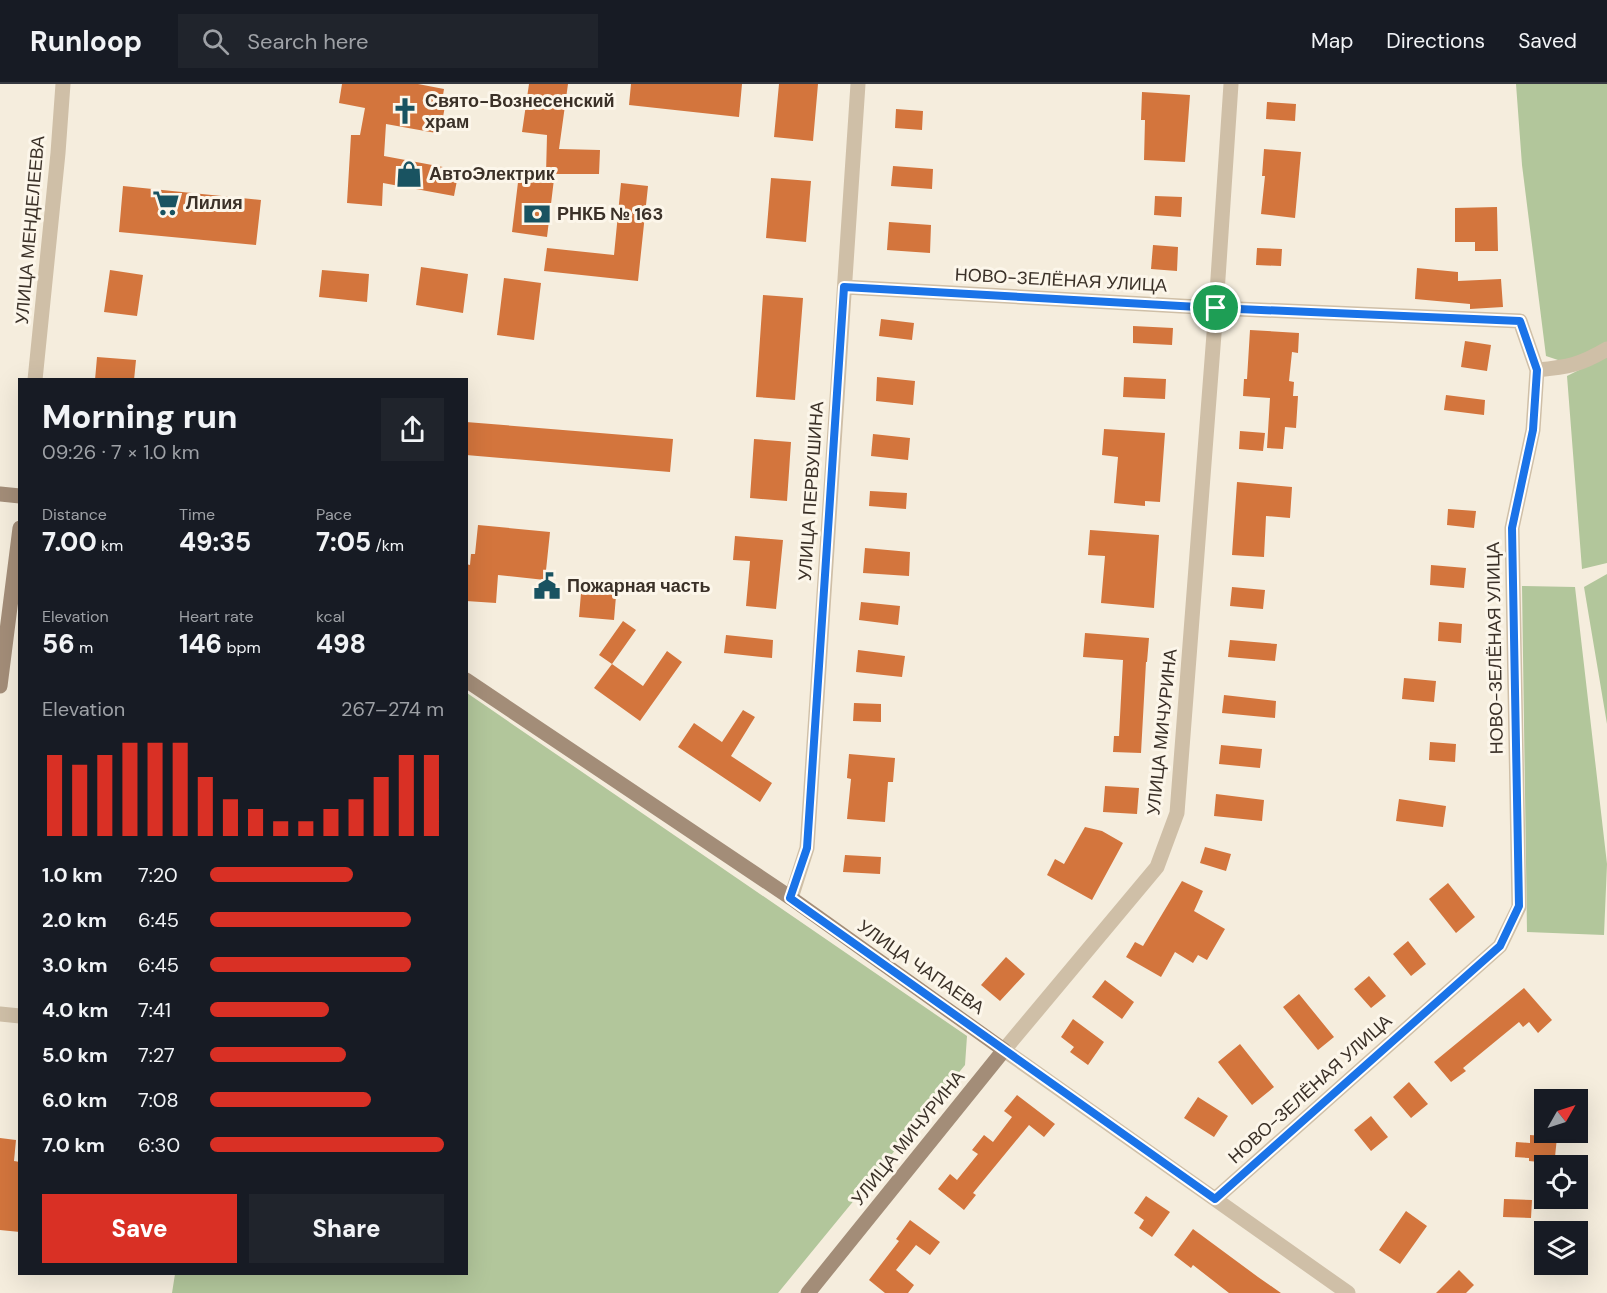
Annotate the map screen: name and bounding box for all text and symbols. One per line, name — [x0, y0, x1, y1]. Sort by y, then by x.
search box — [178, 14, 598, 68]
text: Runloop — [30, 23, 142, 60]
icon: search — [199, 25, 232, 58]
text: Search here — [247, 27, 369, 56]
text: Map — [1311, 27, 1353, 55]
text: Directions — [1386, 27, 1485, 55]
text: Saved — [1518, 27, 1577, 55]
place label: Свято-Вознесенский храм — [425, 89, 615, 134]
church icon: Свято-Вознесенский храм — [390, 96, 420, 126]
street label: УЛИЦА МЕНДЕЛЕЕВА — [10, 135, 50, 325]
shop icon: АвтоЭлектрик — [394, 159, 424, 189]
place label: АвтоЭлектрик — [429, 162, 556, 186]
supermarket icon: Лилия — [151, 188, 181, 218]
place label: Лилия — [186, 191, 243, 215]
bank icon: РНКБ № 163 — [522, 199, 552, 229]
place label: РНКБ № 163 — [557, 202, 663, 226]
street label: НОВО-ЗЕЛЁНАЯ УЛИЦА — [954, 262, 1168, 298]
pin — [1190, 282, 1241, 333]
icon: arrive — [1199, 291, 1232, 324]
text: Morning run — [42, 395, 237, 438]
button: share — [381, 398, 444, 461]
street label: УЛИЦА ПЕРВУШИНА — [793, 400, 829, 582]
text: 09:26 · 7 × 1.0 km — [42, 439, 200, 465]
text: Distance — [42, 504, 107, 525]
text: Time — [179, 504, 215, 525]
text: Pace — [316, 504, 352, 525]
text: 7.00 — [42, 525, 97, 559]
text: 49:35 — [179, 525, 251, 559]
text: 7:05 — [316, 525, 371, 559]
text: km — [97, 535, 123, 556]
text: /km — [371, 535, 404, 556]
street label: НОВО-ЗЕЛЁНАЯ УЛИЦА — [1481, 542, 1509, 754]
public building icon: Пожарная часть — [532, 571, 562, 601]
place label: Пожарная часть — [567, 574, 711, 598]
text: Elevation — [42, 606, 109, 627]
text: Heart rate — [179, 606, 254, 627]
text: kcal — [316, 606, 345, 627]
text: 56 — [42, 627, 75, 661]
text: 146 — [179, 627, 222, 661]
text: 498 — [316, 627, 366, 661]
text: m — [75, 637, 93, 658]
text: bpm — [222, 637, 261, 658]
street label: УЛИЦА МИЧУРИНА — [1141, 648, 1183, 816]
text: Elevation — [42, 696, 125, 722]
text: 267–274 m — [341, 696, 444, 722]
text: 1.0 km — [42, 862, 103, 888]
text: 7:20 — [138, 862, 178, 888]
text: 2.0 km — [42, 907, 107, 933]
text: 6:45 — [138, 907, 179, 933]
street label: УЛИЦА ЧАПАЕВА — [853, 914, 989, 1020]
text: 3.0 km — [42, 952, 107, 978]
text: 6:45 — [138, 952, 179, 978]
text: 4.0 km — [42, 997, 108, 1023]
text: 7:41 — [138, 997, 171, 1023]
street label: НОВО-ЗЕЛЁНАЯ УЛИЦА — [1223, 1009, 1397, 1169]
text: 5.0 km — [42, 1042, 108, 1068]
text: 7:27 — [138, 1042, 175, 1068]
street label: УЛИЦА МИЧУРИНА — [846, 1066, 970, 1210]
text: 6.0 km — [42, 1087, 107, 1113]
text: 7:08 — [138, 1087, 179, 1113]
north arrow — [1534, 1089, 1588, 1143]
map controls — [1534, 1089, 1588, 1275]
text: 7.0 km — [42, 1132, 105, 1158]
text: 6:30 — [138, 1132, 180, 1158]
button: locate — [1534, 1155, 1588, 1209]
button: Save — [42, 1194, 237, 1263]
button: Share — [249, 1194, 444, 1263]
button: layers — [1534, 1221, 1588, 1275]

